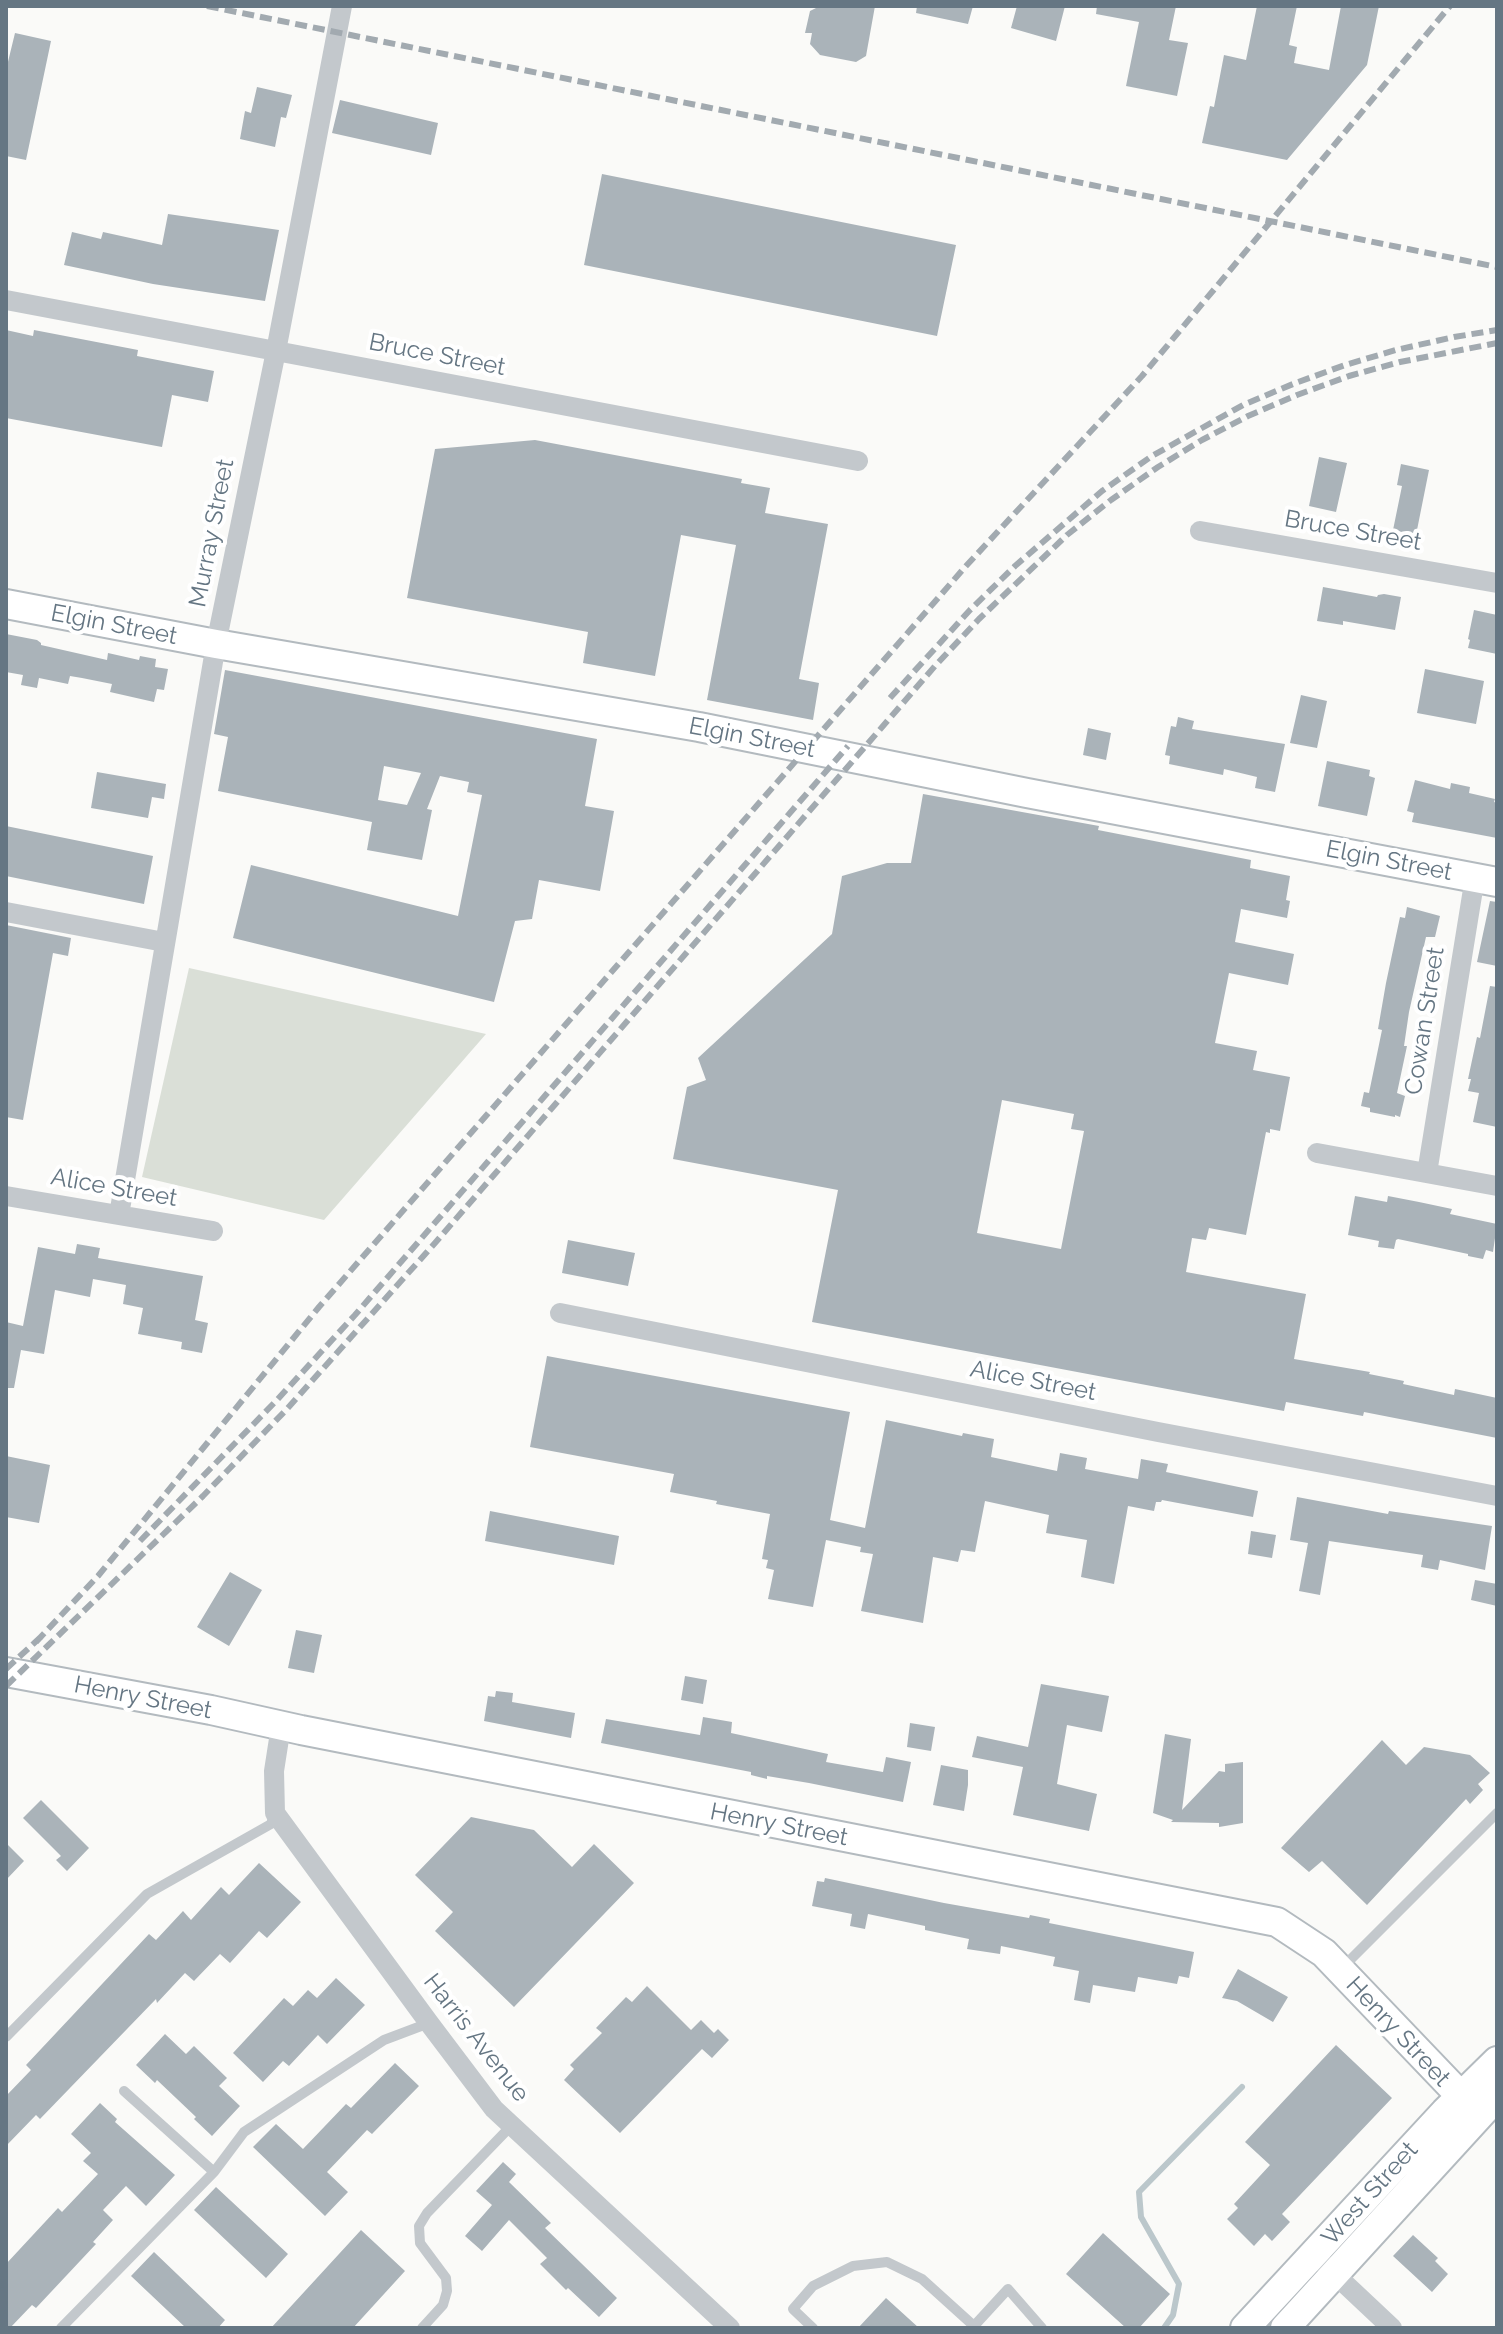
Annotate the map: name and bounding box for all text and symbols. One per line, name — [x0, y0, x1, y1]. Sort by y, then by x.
street label: Bruce Street — [366, 328, 508, 382]
street label: Murray Street — [184, 456, 240, 610]
street label: Bruce Street — [1282, 505, 1424, 557]
street label: Elgin Street — [48, 599, 180, 651]
street label: Elgin Street — [686, 712, 818, 764]
street label: Elgin Street — [1323, 835, 1455, 887]
street label: Cowan Street — [1399, 945, 1451, 1097]
street label: Alice Street — [49, 1163, 179, 1213]
street label: Alice Street — [968, 1355, 1098, 1407]
street label: Henry Street — [72, 1671, 214, 1725]
street label: Henry Street — [708, 1798, 850, 1852]
street label: Harris Avenue — [417, 1968, 535, 2108]
street label: Henry Street — [1340, 1971, 1456, 2093]
street label: West Street — [1316, 2136, 1424, 2252]

